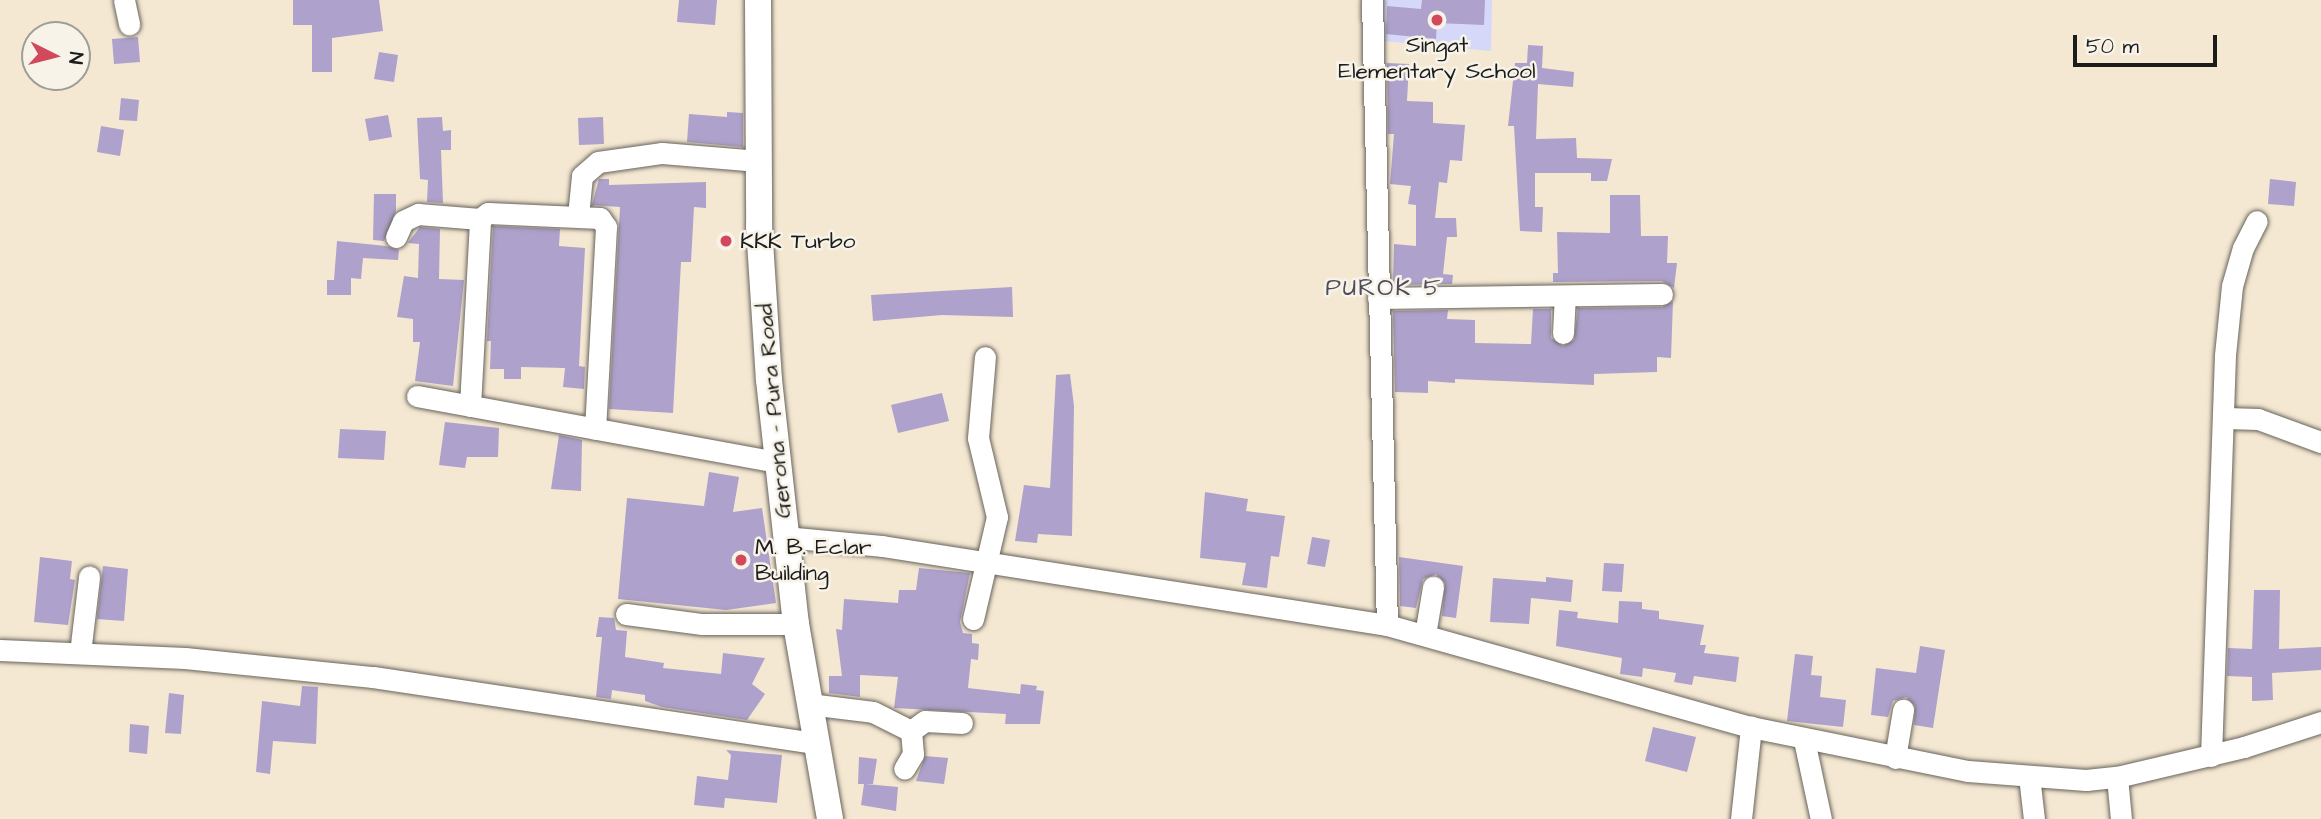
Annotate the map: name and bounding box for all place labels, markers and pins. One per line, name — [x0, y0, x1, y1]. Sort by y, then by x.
marker: Singat Elementary School — [1429, 12, 1445, 28]
place label: Singat Elementary School — [1338, 31, 1536, 85]
place label: KKK Turbo — [740, 227, 856, 255]
marker: KKK Turbo — [718, 233, 734, 249]
place label: M. B. Eclar Building — [755, 533, 871, 587]
marker: M. B. Eclar Building — [733, 552, 749, 568]

